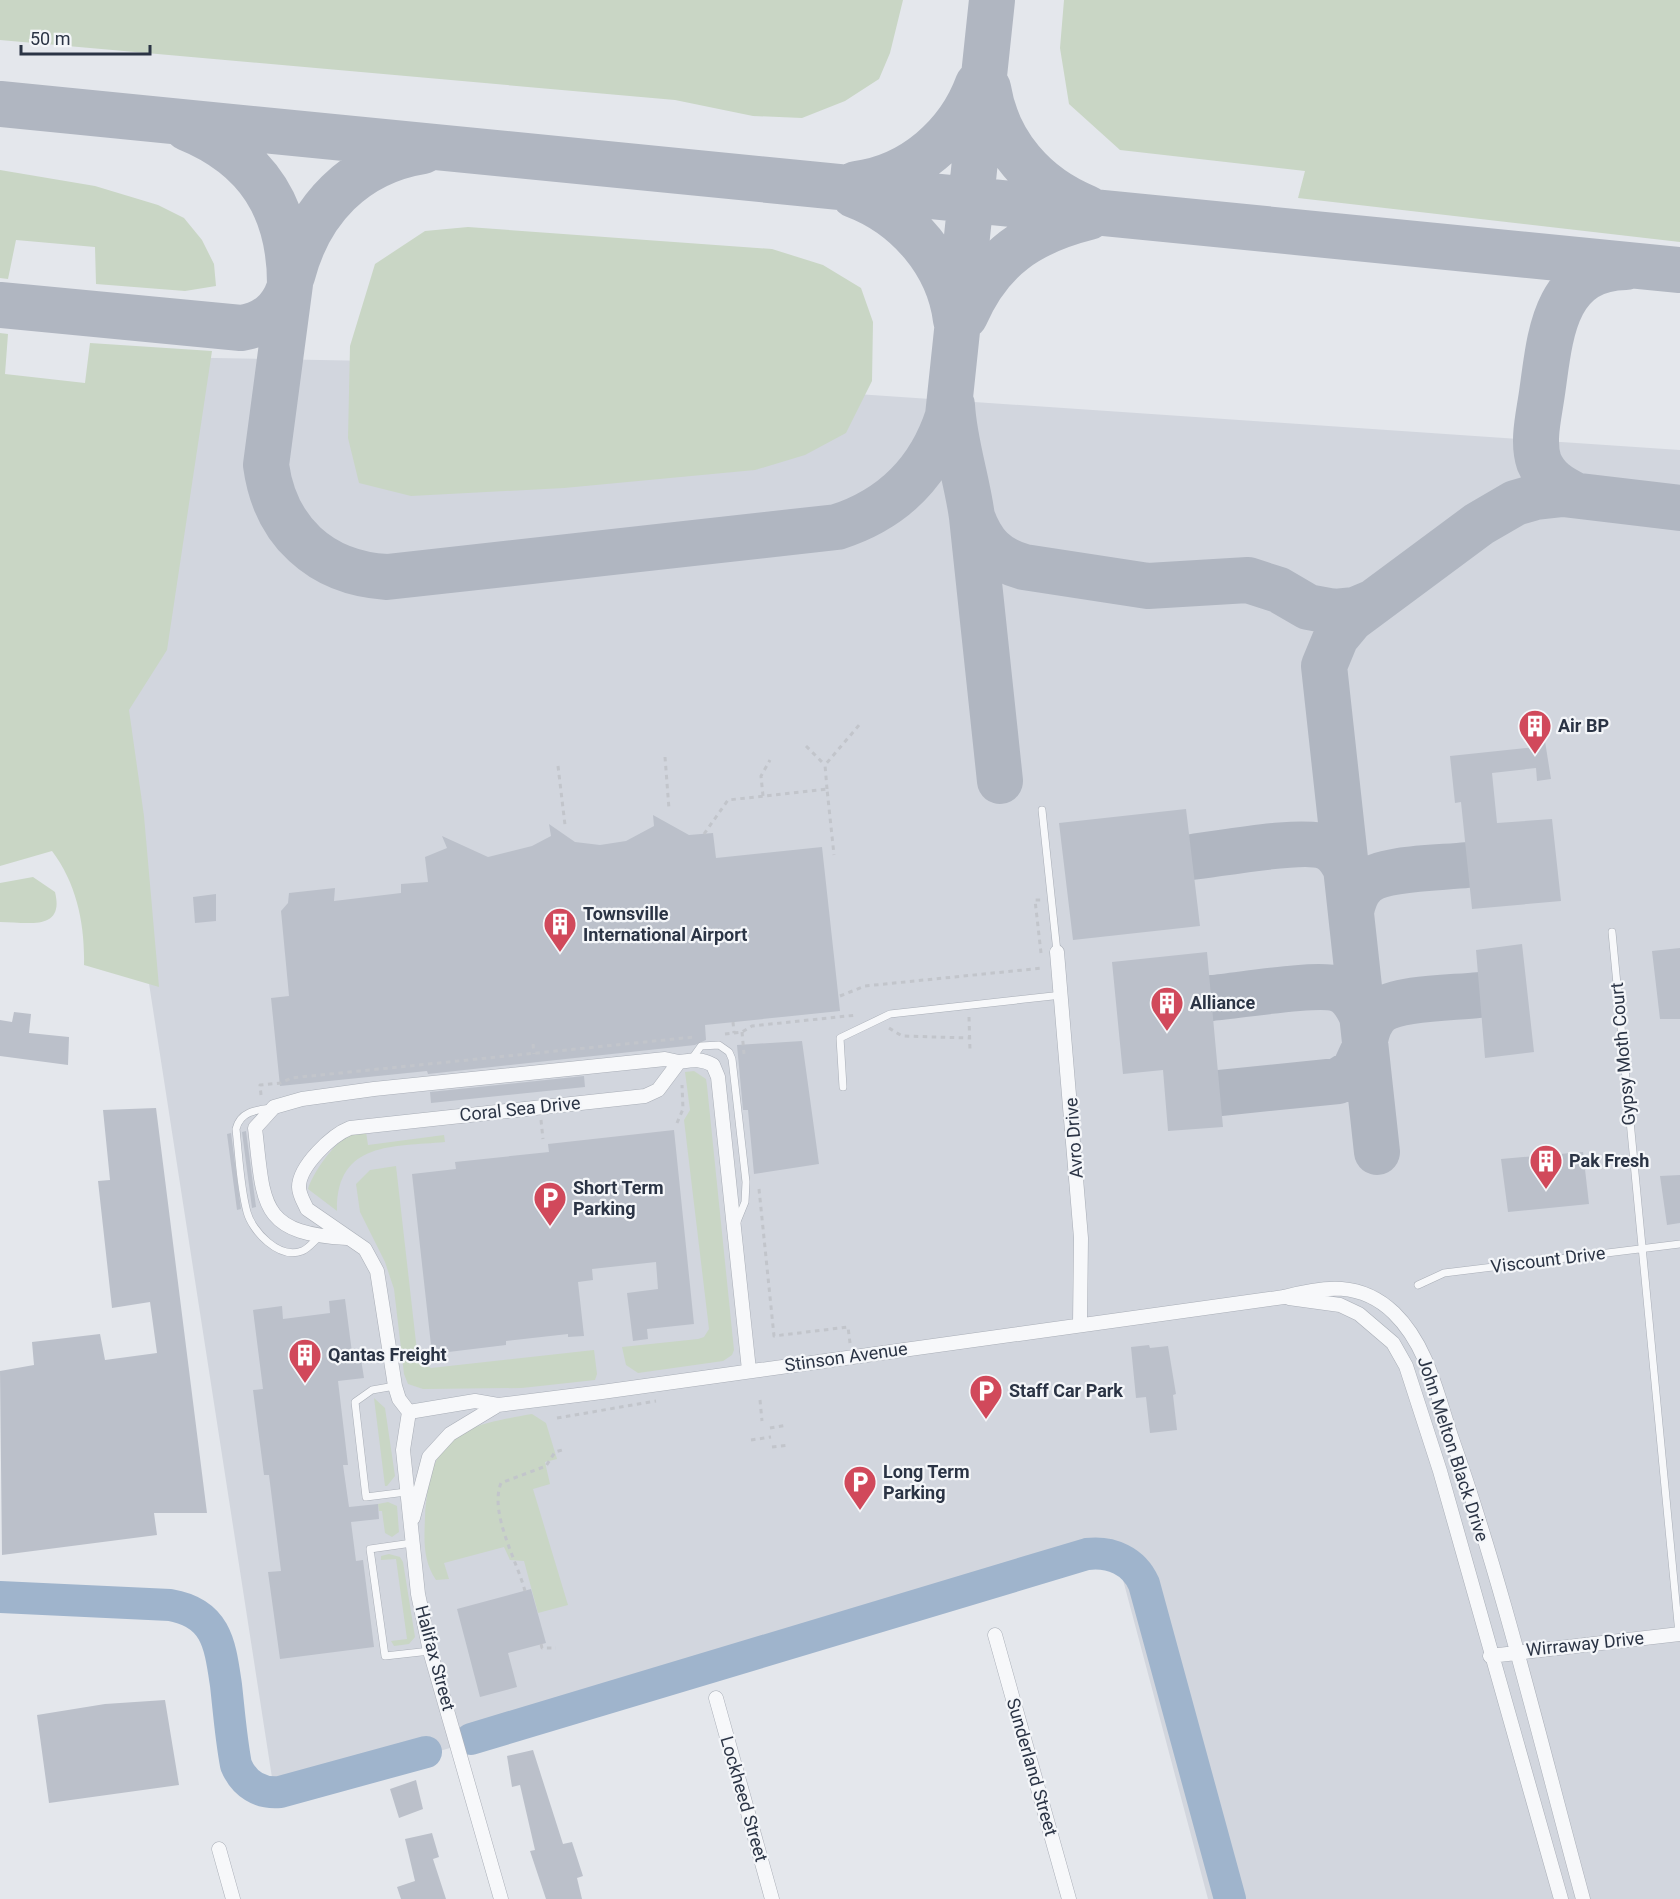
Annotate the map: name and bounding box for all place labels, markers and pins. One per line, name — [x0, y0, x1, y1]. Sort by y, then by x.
building icon: Air BP — [1517, 708, 1553, 755]
place label: Air BP — [1558, 715, 1609, 736]
place label: Townsville International Airport — [583, 903, 747, 945]
building icon: Townsville International Airport — [542, 906, 578, 953]
building icon: Alliance — [1149, 985, 1185, 1032]
place label: Alliance — [1190, 992, 1255, 1013]
building icon: Pak Fresh — [1528, 1143, 1564, 1190]
place label: Pak Fresh — [1569, 1150, 1649, 1171]
place label: Short Term Parking — [573, 1177, 664, 1219]
parking icon: Short Term Parking — [532, 1180, 568, 1227]
building icon: Qantas Freight — [287, 1337, 323, 1384]
place label: Qantas Freight — [328, 1344, 447, 1365]
parking icon: Staff Car Park — [968, 1373, 1004, 1420]
place label: Staff Car Park — [1009, 1380, 1123, 1401]
place label: Long Term Parking — [883, 1461, 970, 1503]
parking icon: Long Term Parking — [842, 1464, 878, 1511]

